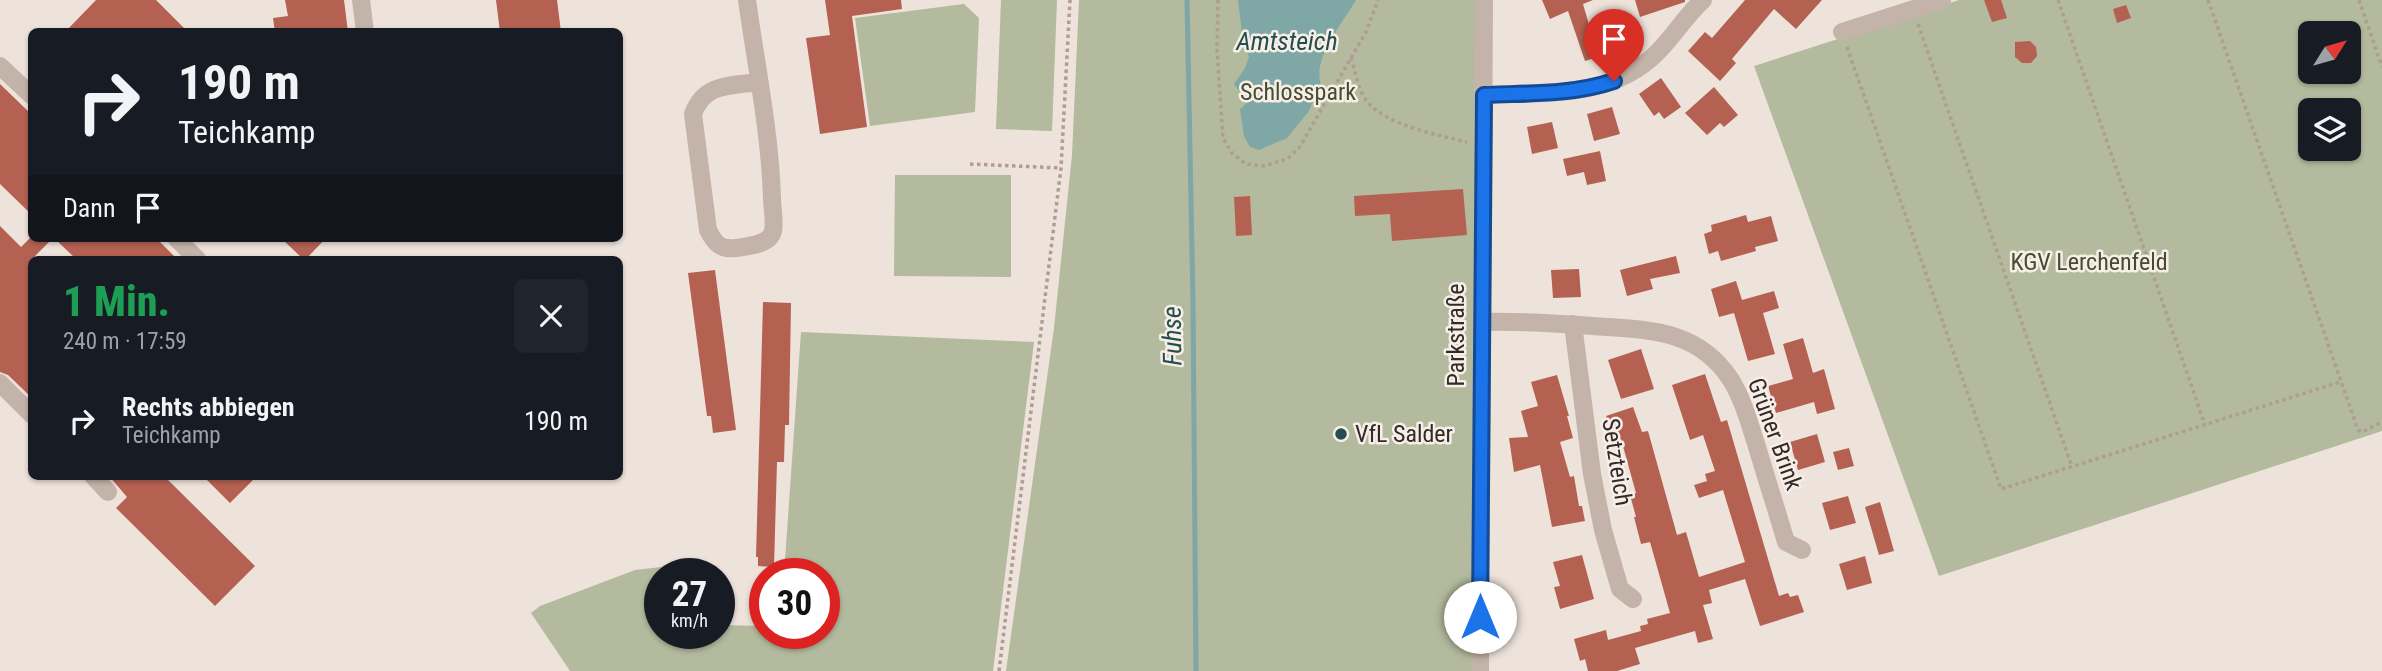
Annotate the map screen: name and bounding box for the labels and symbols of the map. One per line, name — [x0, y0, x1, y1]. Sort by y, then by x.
pin — [1584, 9, 1644, 81]
north arrow — [2298, 21, 2361, 84]
water label: Amtsteich — [1235, 26, 1338, 56]
park label: Schlosspark — [1240, 78, 1356, 106]
park label: KGV Lerchenfeld — [2010, 248, 2168, 276]
street label: Parkstraße — [1442, 284, 1470, 386]
water label: Fuhse — [1156, 306, 1188, 366]
street label: Grüner Brink — [1742, 374, 1808, 494]
street label: Setzteich — [1596, 416, 1638, 508]
place label: VfL Salder — [1355, 420, 1453, 448]
marker: VfL Salder — [1333, 426, 1349, 442]
speed limit sign: 30 — [749, 558, 840, 649]
position arrow — [1443, 580, 1517, 654]

